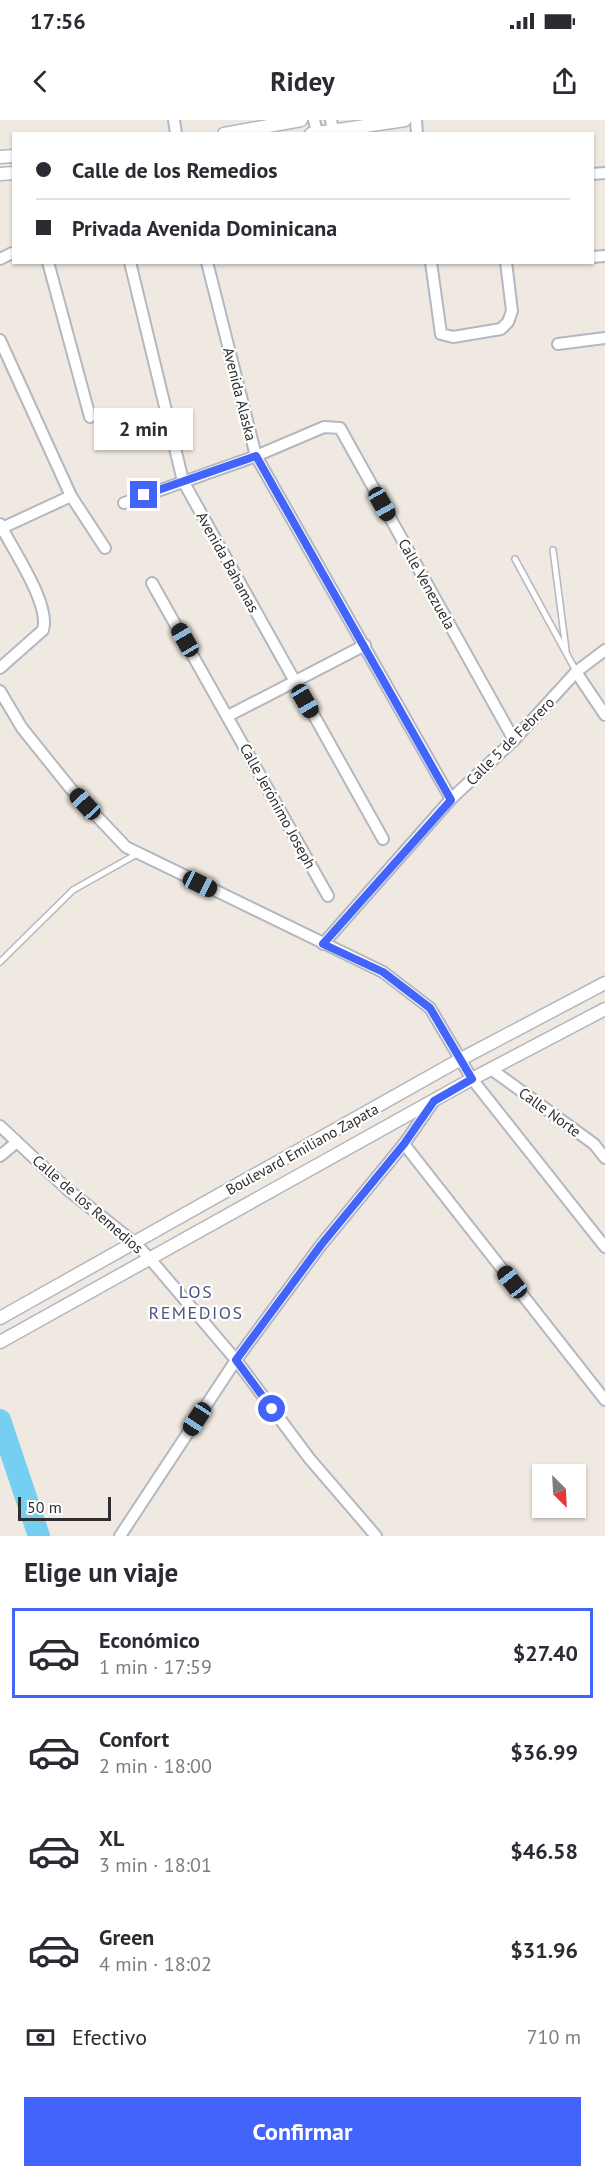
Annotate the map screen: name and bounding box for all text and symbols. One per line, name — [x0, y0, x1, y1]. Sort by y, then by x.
text: 17:56 — [30, 7, 86, 35]
text: Ridey — [270, 64, 335, 98]
icon: back — [24, 65, 57, 98]
icon: share — [548, 65, 581, 98]
text: Calle de los Remedios — [72, 156, 278, 184]
text: Privada Avenida Dominicana — [72, 214, 337, 242]
street label: Avenida Alaska — [219, 345, 261, 443]
callout: 2 min — [94, 408, 194, 450]
text: 2 min — [119, 416, 168, 442]
route end — [130, 481, 157, 508]
car — [365, 484, 399, 524]
street label: Avenida Bahamas — [192, 508, 264, 616]
street label: Calle Venezuela — [394, 535, 460, 633]
car — [168, 620, 202, 660]
car — [288, 681, 322, 721]
street label: Calle 5 de Febrero — [462, 693, 558, 789]
street label: Calle Jerónimo Joseph — [236, 740, 320, 872]
car — [66, 785, 104, 823]
car — [180, 868, 220, 900]
street label: Calle Norte — [515, 1083, 585, 1141]
street label: Boulevard Emiliano Zapata — [222, 1099, 382, 1199]
street label: Calle de los Remedios — [29, 1151, 147, 1257]
car — [494, 1262, 530, 1302]
district label: LOS REMEDIOS — [148, 1280, 244, 1324]
route start — [258, 1395, 285, 1422]
car — [180, 1399, 214, 1439]
north arrow — [532, 1464, 586, 1518]
map controls — [532, 1464, 586, 1518]
scale bar — [18, 1494, 111, 1522]
text: 50 m — [27, 1497, 62, 1517]
text: Elige un viaje — [24, 1555, 178, 1589]
icon: car — [27, 1626, 81, 1680]
text: Económico — [99, 1626, 200, 1654]
text: $27.40 — [513, 1639, 578, 1667]
text: 1 min · 17:59 — [99, 1654, 212, 1680]
icon: car — [27, 1725, 81, 1779]
text: Confort — [99, 1725, 169, 1753]
text: $36.99 — [510, 1738, 578, 1766]
text: 2 min · 18:00 — [99, 1753, 212, 1779]
icon: car — [27, 1824, 81, 1878]
text: XL — [99, 1824, 124, 1852]
text: $46.58 — [510, 1837, 578, 1865]
text: 3 min · 18:01 — [99, 1852, 212, 1878]
icon: car — [27, 1923, 81, 1977]
text: Green — [99, 1923, 154, 1951]
text: $31.96 — [510, 1936, 578, 1964]
text: 4 min · 18:02 — [99, 1951, 212, 1977]
icon: cash — [24, 2021, 57, 2054]
text: Efectivo — [72, 2023, 147, 2051]
text: 710 m — [527, 2024, 581, 2050]
button: Confirmar — [24, 2097, 581, 2166]

